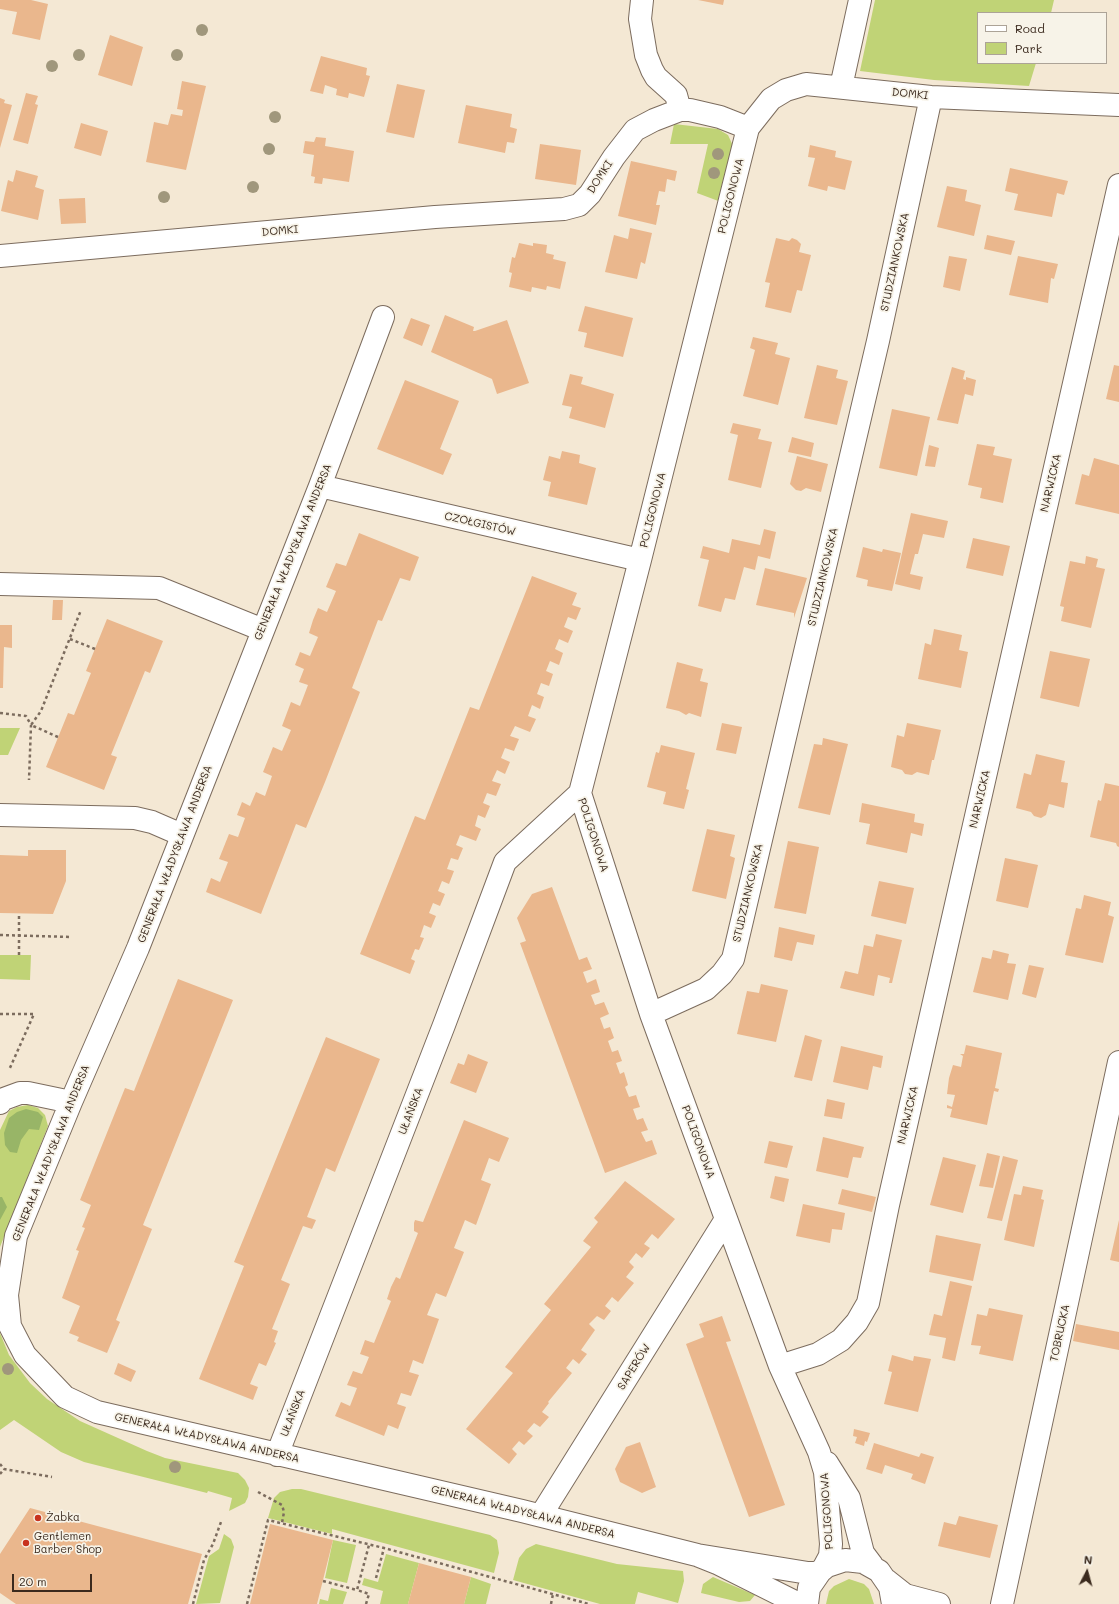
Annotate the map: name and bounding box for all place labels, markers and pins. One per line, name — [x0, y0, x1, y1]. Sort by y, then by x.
place label: Żabka — [46, 1511, 80, 1525]
marker: Żabka — [33, 1513, 43, 1523]
place label: Gentlemen Barber Shop — [34, 1530, 102, 1556]
marker: Gentlemen Barber Shop — [21, 1538, 31, 1548]

